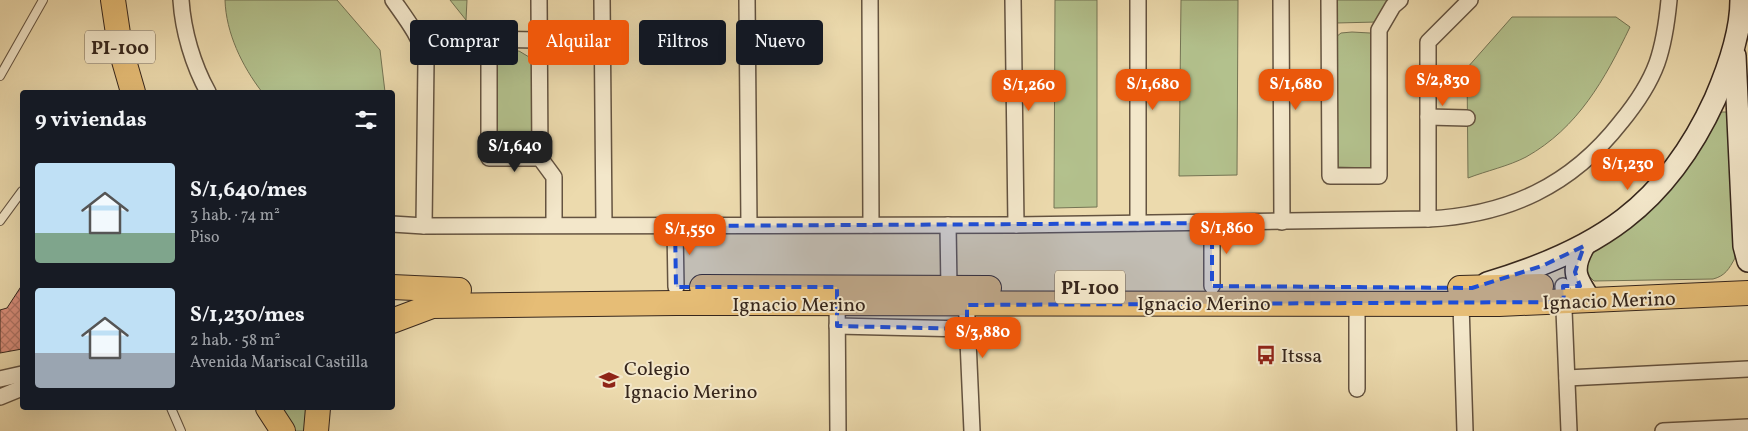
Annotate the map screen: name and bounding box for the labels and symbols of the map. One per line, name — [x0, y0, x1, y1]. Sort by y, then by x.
road number: PI-100 — [85, 31, 155, 64]
pin: S/2,830 — [1397, 64, 1489, 107]
pin: S/1,680 — [1107, 68, 1199, 111]
pin: S/1,680 — [1250, 68, 1342, 111]
pin: S/1,260 — [983, 70, 1075, 112]
pin: S/1,640 — [469, 130, 561, 173]
pin: S/1,230 — [1582, 148, 1674, 191]
pin: S/1,860 — [1181, 212, 1273, 255]
pin: S/1,550 — [644, 214, 736, 256]
road number: PI-100 — [1055, 270, 1125, 304]
street label: Ignacio Merino — [1542, 286, 1676, 318]
street label: Ignacio Merino — [1137, 291, 1271, 319]
street label: Ignacio Merino — [732, 292, 866, 320]
pin: S/3,880 — [937, 316, 1029, 359]
place label: Itssa — [1281, 343, 1322, 371]
bus stop icon: Itssa — [1255, 344, 1277, 366]
place label: Colegio Ignacio Merino — [624, 356, 757, 407]
school or university icon: Colegio Ignacio Merino — [598, 369, 620, 391]

